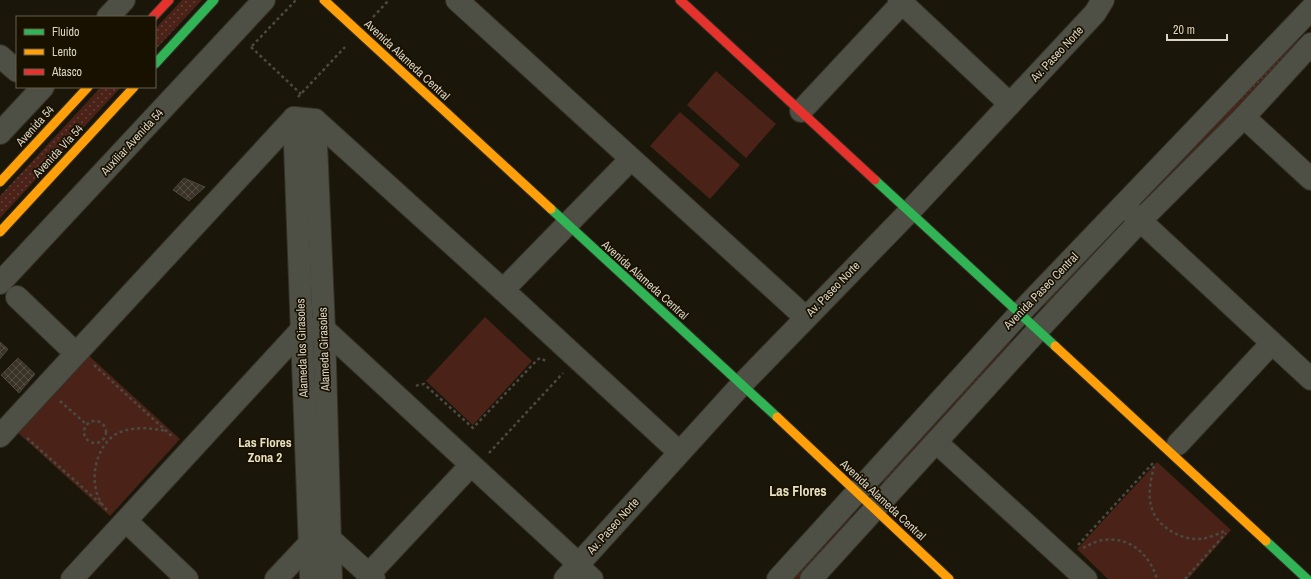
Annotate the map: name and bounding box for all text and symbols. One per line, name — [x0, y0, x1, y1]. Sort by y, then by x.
street label: Avenida Alameda Central — [360, 15, 453, 104]
legend — [16, 16, 156, 88]
scale bar — [1167, 16, 1227, 42]
text: 20 m — [1173, 22, 1195, 38]
street label: Av. Paseo Norte — [1026, 23, 1087, 86]
text: Fluido — [52, 24, 79, 40]
text: Lento — [52, 44, 77, 60]
text: Atasco — [51, 64, 82, 80]
street label: Avenida 54 — [12, 102, 58, 151]
street label: Auxiliar Avenida 54 — [96, 105, 167, 179]
street label: Avenida Vía 54 — [29, 121, 87, 182]
street label: Avenida Alameda Central — [598, 236, 692, 323]
street label: Avenida Paseo Central — [999, 249, 1082, 334]
street label: Av. Paseo Norte — [802, 258, 863, 321]
street label: Alameda los Girasoles — [292, 298, 312, 399]
street label: Alameda Girasoles — [315, 307, 333, 392]
district label: Las Flores Zona 2 — [238, 434, 292, 466]
street label: Avenida Alameda Central — [836, 455, 929, 544]
district label: Las Flores — [769, 482, 827, 500]
street label: Av. Paseo Norte — [583, 494, 643, 558]

